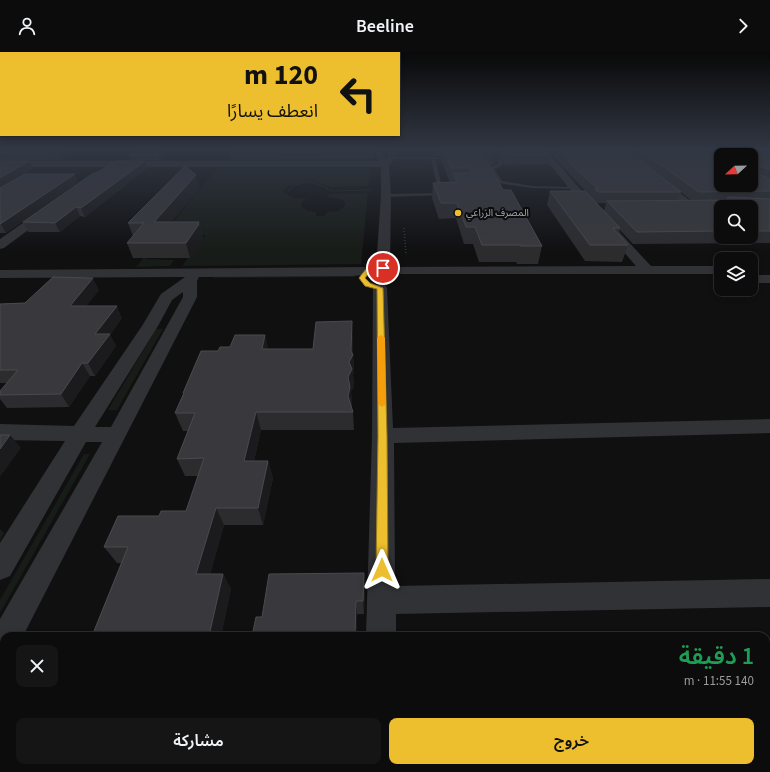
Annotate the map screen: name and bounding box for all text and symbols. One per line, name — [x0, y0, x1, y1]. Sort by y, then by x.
text: Beeline — [356, 14, 414, 39]
icon: person — [16, 15, 38, 37]
icon: forward — [732, 15, 754, 37]
text: 120 m — [244, 55, 318, 95]
icon: left — [332, 68, 384, 120]
text: انعطف يسارًا — [227, 99, 318, 124]
north arrow — [714, 148, 758, 192]
map controls — [714, 148, 758, 296]
button: search — [714, 200, 758, 244]
place label: المصرف الزراعي — [466, 206, 529, 220]
marker: المصرف الزراعي — [453, 208, 463, 218]
pin — [366, 251, 400, 285]
button: layers — [714, 252, 758, 296]
icon: arrive — [372, 257, 394, 279]
position arrow — [361, 549, 403, 591]
text: 1 دقيقة — [679, 639, 754, 674]
button: close — [16, 645, 58, 687]
text: 140 m · 11:55 — [684, 672, 754, 690]
button: مشاركة — [16, 718, 381, 764]
button: خروج — [389, 718, 754, 764]

